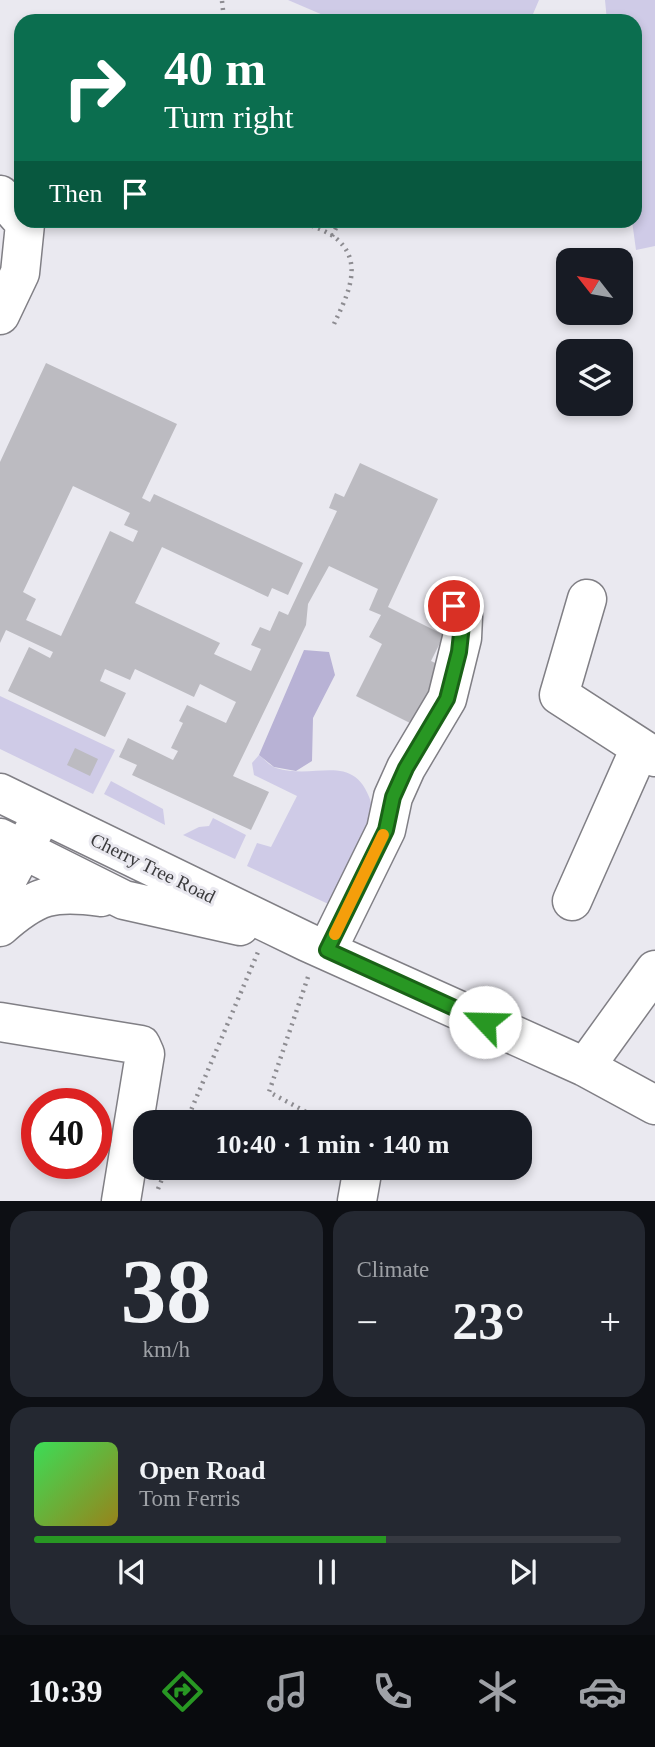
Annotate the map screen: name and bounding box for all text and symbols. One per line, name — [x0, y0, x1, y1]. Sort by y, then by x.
text: 40 m — [164, 41, 266, 96]
icon: right — [49, 42, 140, 133]
text: Turn right — [164, 99, 294, 135]
icon: arrive — [116, 175, 154, 213]
text: Then — [49, 179, 102, 208]
north arrow — [556, 248, 634, 326]
map controls — [556, 248, 633, 416]
button: layers — [556, 339, 633, 416]
pin — [424, 576, 484, 636]
icon: arrive — [435, 587, 473, 625]
street label: Cherry Tree Road — [87, 829, 219, 907]
position arrow — [448, 985, 522, 1059]
speed limit sign: 40 — [21, 1088, 112, 1179]
text: 10:40 · 1 min · 140 m — [216, 1130, 450, 1159]
text: 38 — [121, 1241, 212, 1342]
text: Climate — [357, 1257, 429, 1282]
text: 23° — [452, 1293, 525, 1350]
text: − — [357, 1301, 378, 1343]
text: + — [600, 1301, 621, 1343]
text: km/h — [143, 1337, 190, 1362]
text: Open Road — [139, 1456, 265, 1485]
text: Tom Ferris — [139, 1486, 240, 1511]
icon: previous — [113, 1553, 151, 1591]
icon: pause — [308, 1553, 346, 1591]
icon: next — [504, 1553, 542, 1591]
icon: directions — [158, 1667, 207, 1716]
icon: music — [263, 1667, 312, 1716]
icon: phone — [368, 1667, 417, 1716]
icon: climate — [473, 1667, 522, 1716]
icon: car — [578, 1667, 627, 1716]
text: 10:39 — [28, 1673, 103, 1709]

